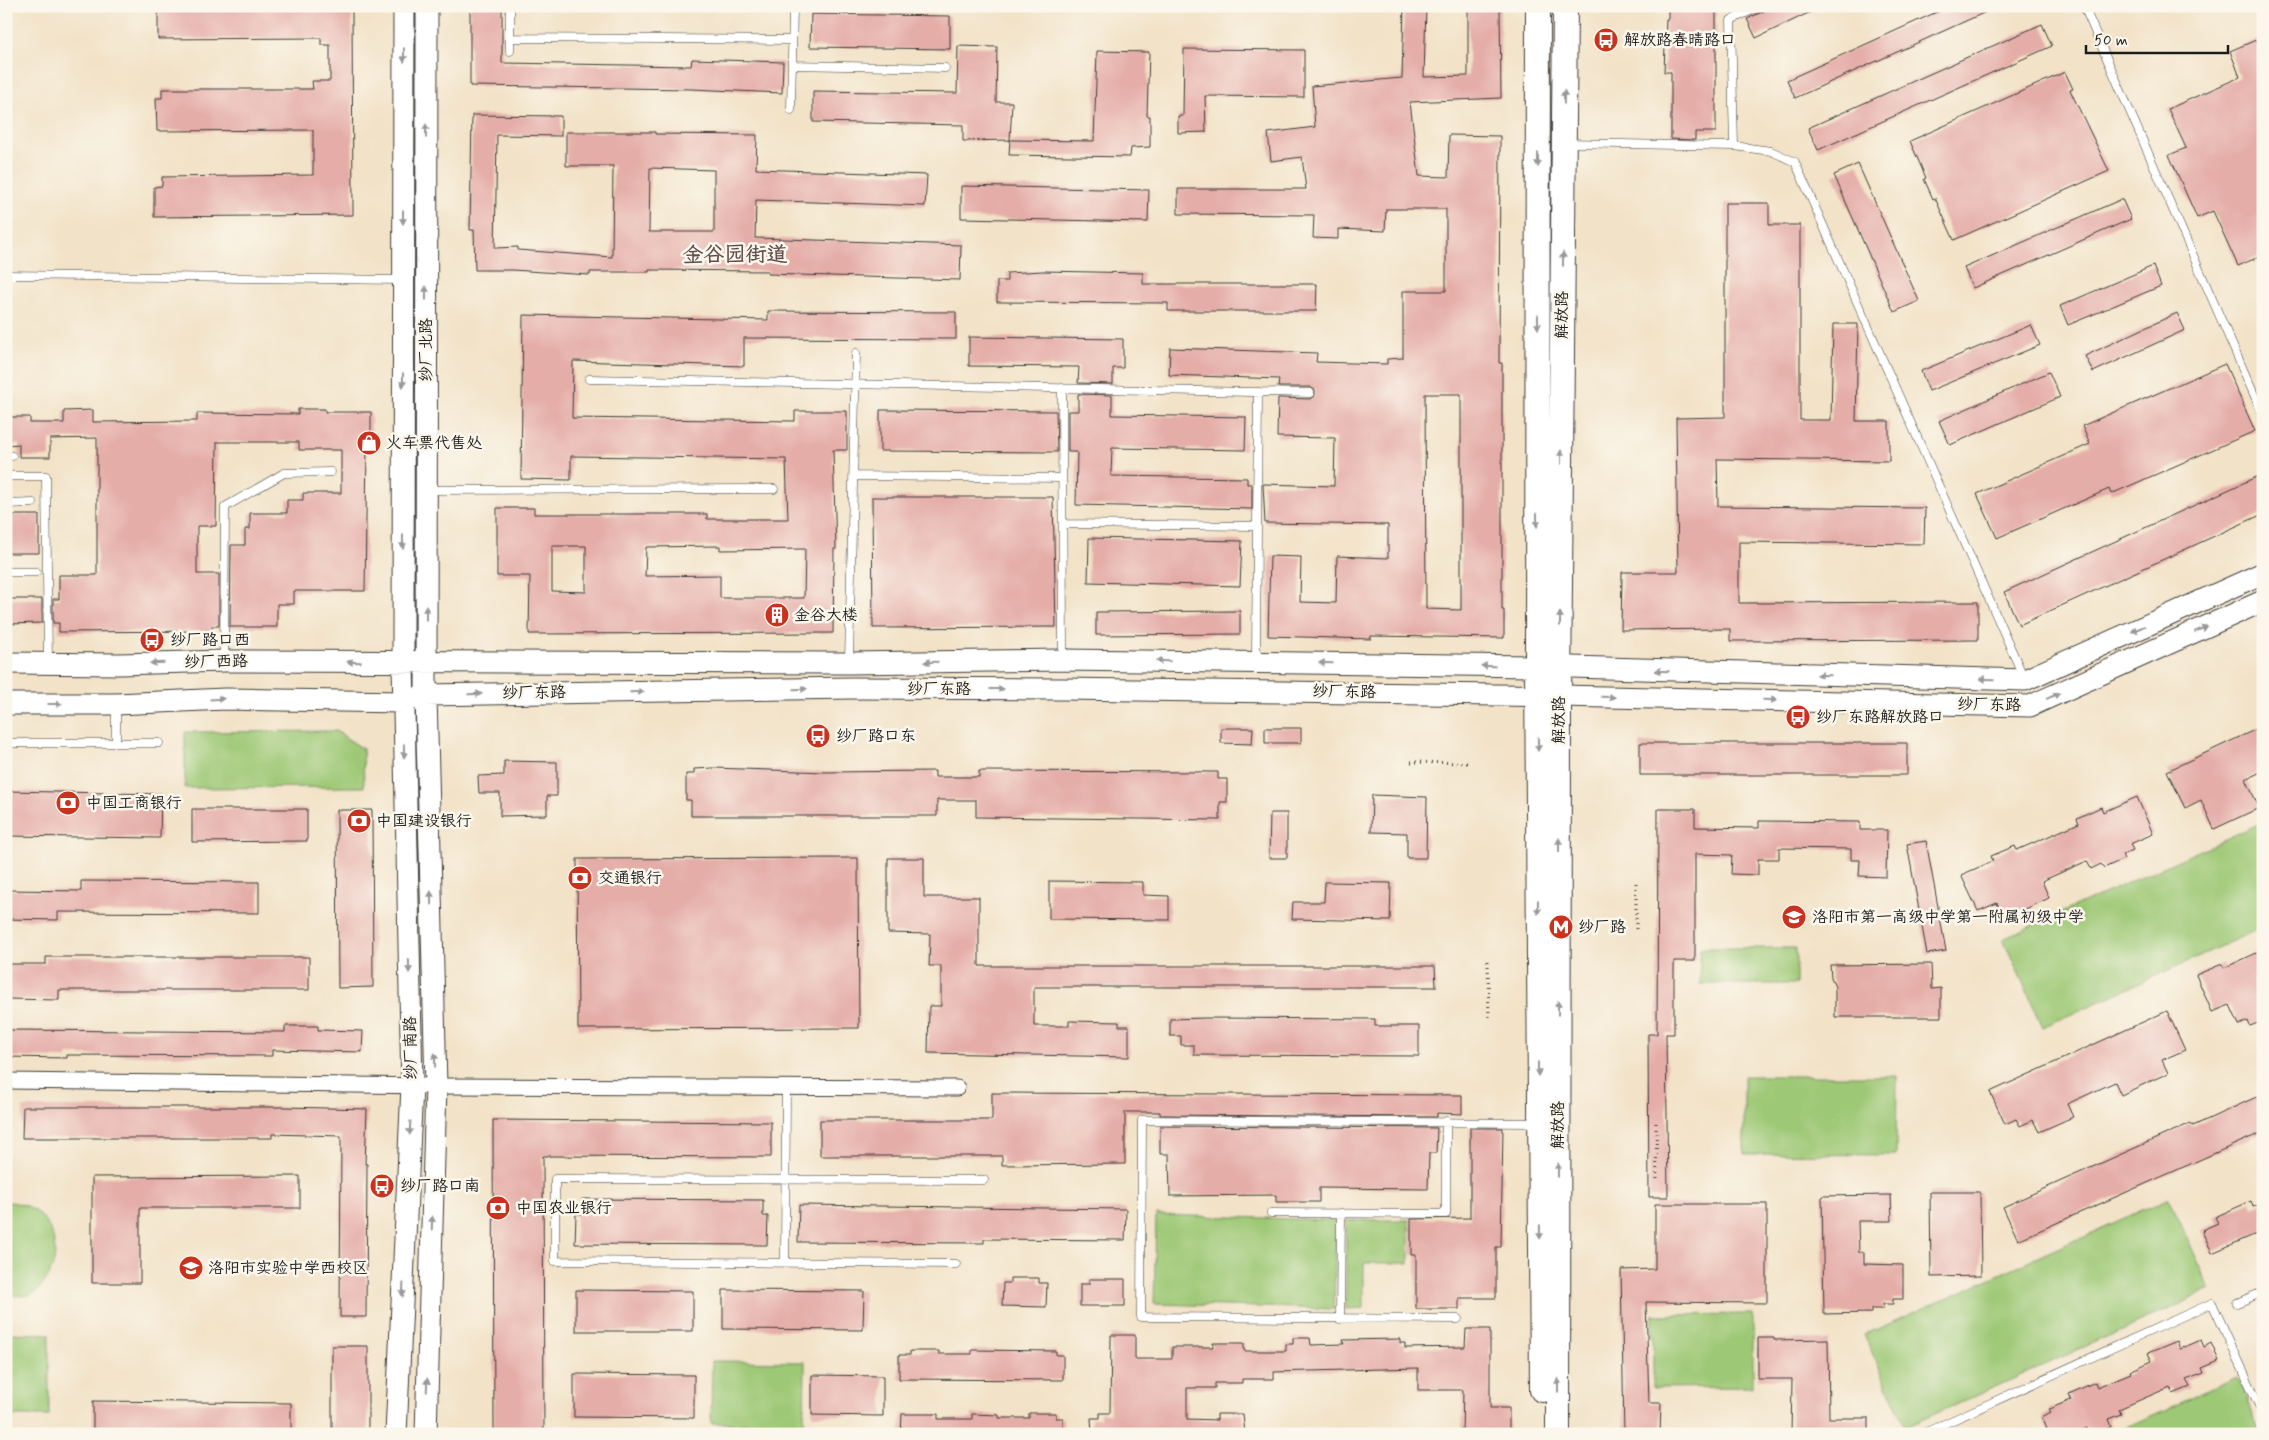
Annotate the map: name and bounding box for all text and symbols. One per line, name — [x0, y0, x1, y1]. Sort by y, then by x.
scale bar — [2086, 22, 2229, 54]
bus stop icon: 解放路春晴路口 — [1593, 27, 1619, 53]
place label: 解放路春晴路口 — [1624, 30, 1736, 51]
text: 50 m — [2094, 31, 2128, 51]
one-way arrow — [400, 47, 408, 63]
one-way arrow — [1560, 88, 1568, 104]
one-way arrow — [422, 123, 430, 139]
one-way arrow — [1534, 152, 1542, 168]
one-way arrow — [399, 210, 407, 226]
district label: 金谷园街道 — [683, 241, 788, 269]
one-way arrow — [1559, 251, 1567, 267]
one-way arrow — [422, 285, 430, 301]
street label: 解放路 — [1552, 291, 1573, 339]
one-way arrow — [1534, 315, 1542, 331]
street label: 纱厂北路 — [416, 318, 437, 382]
one-way arrow — [399, 372, 407, 388]
shop icon: 火车票代售处 — [356, 430, 382, 456]
place label: 火车票代售处 — [386, 433, 483, 454]
one-way arrow — [1557, 448, 1565, 464]
one-way arrow — [1533, 512, 1541, 528]
one-way arrow — [399, 535, 407, 551]
building icon: 金谷大楼 — [764, 602, 790, 628]
one-way arrow — [422, 605, 430, 621]
place label: 金谷大楼 — [794, 605, 858, 626]
one-way arrow — [1556, 611, 1564, 627]
one-way arrow — [2194, 625, 2208, 633]
one-way arrow — [2131, 626, 2145, 634]
bus stop icon: 纱厂路口西 — [139, 627, 165, 653]
place label: 纱厂路口西 — [170, 630, 250, 651]
street label: 纱厂西路 — [184, 651, 248, 673]
one-way arrow — [1155, 657, 1171, 665]
one-way arrow — [346, 658, 362, 666]
one-way arrow — [923, 658, 939, 666]
one-way arrow — [149, 659, 165, 667]
one-way arrow — [1318, 659, 1334, 667]
one-way arrow — [1480, 661, 1496, 669]
one-way arrow — [1654, 666, 1670, 674]
one-way arrow — [1816, 671, 1832, 679]
one-way arrow — [1979, 675, 1995, 683]
street label: 纱厂东路 — [907, 679, 971, 700]
street label: 纱厂东路 — [1312, 681, 1376, 703]
street label: 纱厂东路 — [502, 682, 566, 704]
one-way arrow — [792, 685, 808, 693]
one-way arrow — [989, 685, 1005, 693]
one-way arrow — [629, 687, 645, 695]
one-way arrow — [467, 690, 483, 698]
one-way arrow — [2046, 691, 2060, 699]
one-way arrow — [1600, 693, 1616, 701]
street label: 纱厂东路 — [1957, 694, 2021, 716]
one-way arrow — [210, 695, 226, 703]
street label: 解放路 — [1549, 696, 1570, 744]
one-way arrow — [1763, 696, 1779, 704]
one-way arrow — [47, 700, 63, 708]
bus stop icon: 纱厂东路解放路口 — [1785, 704, 1811, 730]
place label: 纱厂东路解放路口 — [1816, 707, 1944, 728]
bus stop icon: 纱厂路口东 — [805, 723, 831, 749]
place label: 纱厂路口东 — [836, 726, 916, 747]
one-way arrow — [1534, 737, 1542, 753]
one-way arrow — [401, 743, 409, 759]
bank icon: 中国工商银行 — [55, 790, 81, 816]
place label: 中国工商银行 — [86, 793, 182, 814]
bank icon: 中国建设银行 — [346, 808, 372, 834]
place label: 中国建设银行 — [376, 811, 472, 832]
one-way arrow — [1555, 837, 1563, 853]
bank icon: 交通银行 — [567, 865, 593, 891]
place label: 交通银行 — [598, 868, 662, 889]
one-way arrow — [427, 889, 435, 905]
one-way arrow — [1534, 899, 1542, 915]
school or university icon: 洛阳市第一高级中学第一附属初级中学 — [1781, 904, 1807, 930]
place label: 洛阳市第一高级中学第一附属初级中学 — [1812, 907, 2084, 928]
metro station icon: 纱厂路 — [1548, 914, 1574, 940]
place label: 纱厂路 — [1578, 917, 1626, 938]
one-way arrow — [405, 958, 413, 974]
one-way arrow — [1554, 999, 1562, 1015]
street label: 纱厂南路 — [400, 1016, 422, 1080]
one-way arrow — [431, 1052, 439, 1068]
one-way arrow — [1534, 1062, 1542, 1078]
street label: 解放路 — [1548, 1101, 1569, 1149]
one-way arrow — [405, 1120, 413, 1136]
one-way arrow — [1554, 1162, 1562, 1178]
bus stop icon: 纱厂路口南 — [369, 1173, 395, 1199]
place label: 纱厂路口南 — [400, 1176, 480, 1197]
bank icon: 中国农业银行 — [485, 1195, 511, 1221]
place label: 中国农业银行 — [516, 1198, 612, 1219]
one-way arrow — [428, 1214, 436, 1230]
one-way arrow — [1536, 1224, 1544, 1240]
school or university icon: 洛阳市实验中学西校区 — [178, 1255, 204, 1281]
place label: 洛阳市实验中学西校区 — [208, 1258, 368, 1279]
one-way arrow — [398, 1283, 406, 1299]
one-way arrow — [423, 1377, 431, 1393]
one-way arrow — [1554, 1377, 1562, 1393]

